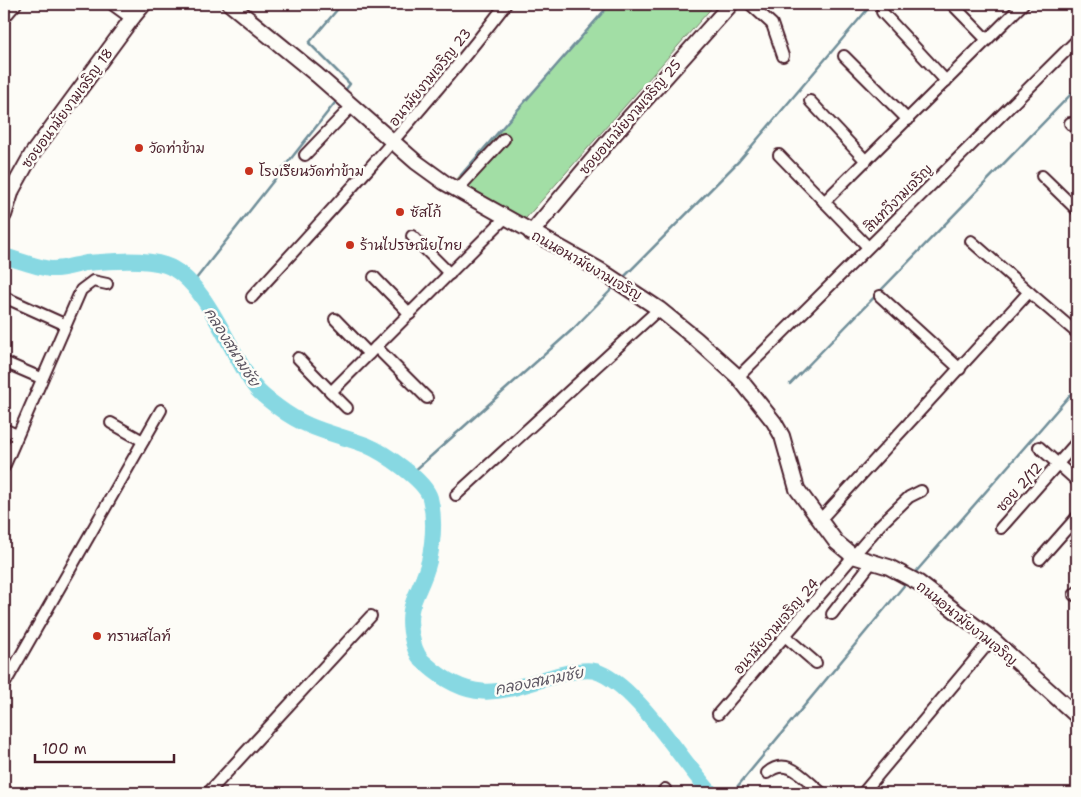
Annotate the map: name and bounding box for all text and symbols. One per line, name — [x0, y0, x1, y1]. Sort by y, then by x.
street label: อนามัยงามเจริญ 23 — [385, 24, 475, 130]
street label: ซอยอนามัยงามเจริญ 18 — [17, 44, 117, 172]
street label: ซอยอนามัยงามเจริญ 25 — [575, 56, 685, 178]
place label: วัดท่าข้าม — [149, 139, 205, 157]
marker: วัดท่าข้าม — [133, 142, 145, 154]
street label: สินทวีงามเจริญ — [860, 160, 936, 236]
place label: โรงเรียนวัดท่าข้าม — [259, 162, 364, 180]
marker: โรงเรียนวัดท่าข้าม — [243, 165, 255, 177]
place label: ซัสโก้ — [410, 203, 442, 221]
marker: ซัสโก้ — [394, 206, 406, 218]
street label: ถนนอนามัยงามเจริญ — [529, 226, 645, 304]
place label: ร้านไปรษณียไทย — [360, 236, 462, 254]
marker: ร้านไปรษณียไทย — [344, 239, 356, 251]
water label: คลองสนามชัย — [200, 304, 265, 391]
street label: ซอย 2/12 — [992, 459, 1046, 515]
street label: อนามัยงามเจริญ 24 — [730, 574, 823, 678]
street label: ถนนอนามัยงามเจริญ — [913, 577, 1021, 669]
place label: ทรานสไลท์ — [107, 627, 171, 645]
marker: ทรานสไลท์ — [91, 630, 103, 642]
water label: คลองสนามชัย — [493, 662, 586, 699]
scale bar — [35, 732, 174, 764]
text: 100 m — [42, 739, 87, 759]

